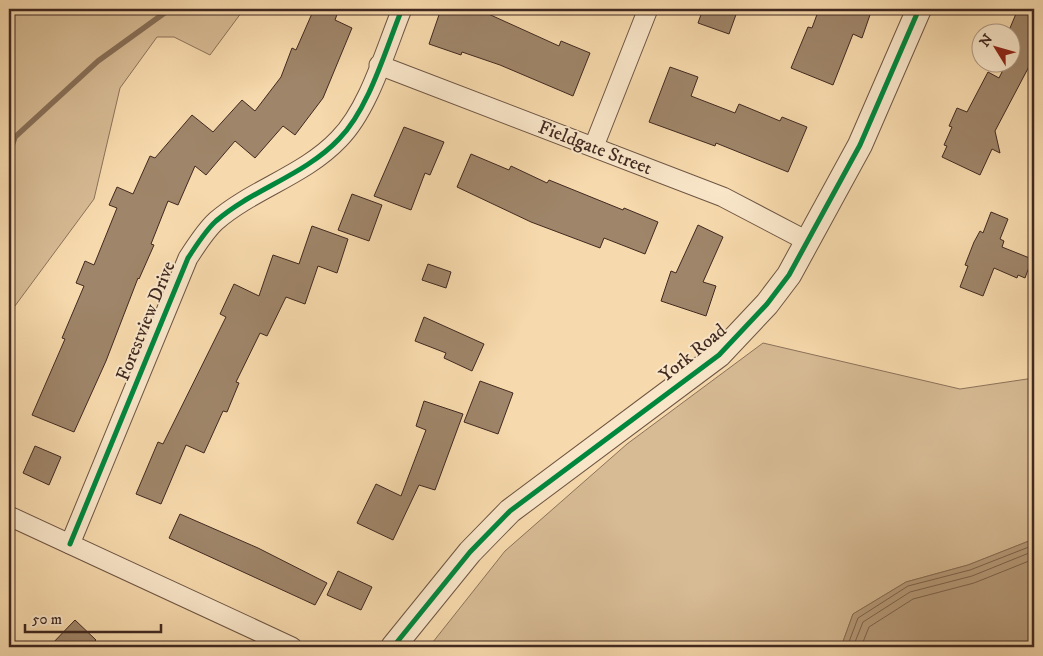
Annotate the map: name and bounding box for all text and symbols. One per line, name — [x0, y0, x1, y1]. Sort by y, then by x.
north arrow — [970, 22, 1020, 72]
text: N — [976, 30, 997, 51]
street label: Fieldgate Street — [535, 116, 655, 180]
street label: Forestview Drive — [112, 258, 181, 384]
street label: York Road — [655, 319, 732, 387]
scale bar — [25, 601, 161, 633]
text: 50 m — [32, 610, 62, 629]

